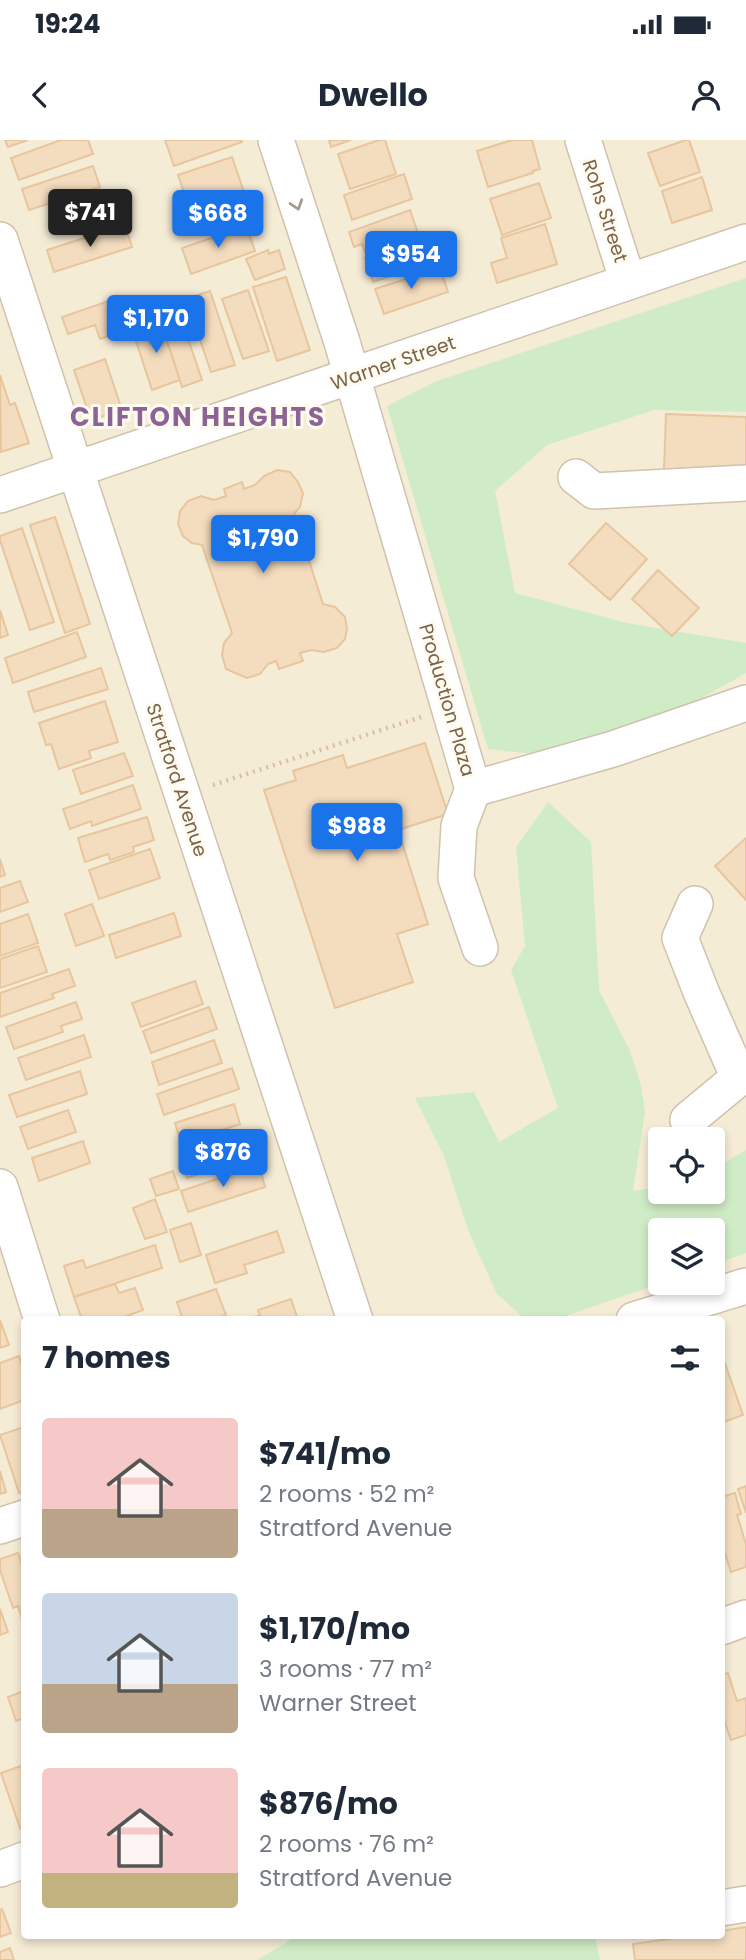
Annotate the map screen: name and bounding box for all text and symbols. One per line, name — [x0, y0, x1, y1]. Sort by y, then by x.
text: 19:24 — [35, 6, 101, 42]
text: Dwello — [318, 72, 428, 117]
icon: back — [21, 76, 59, 114]
icon: person — [687, 76, 725, 114]
street label: Rohs Street — [576, 156, 634, 266]
pin: $741 — [49, 190, 131, 249]
pin: $668 — [177, 190, 259, 250]
text: $741 — [64, 196, 116, 228]
text: $668 — [188, 197, 248, 229]
one-way arrow — [289, 199, 304, 211]
pin: $954 — [370, 232, 452, 291]
text: $954 — [381, 238, 441, 270]
pin: $1,170 — [99, 296, 213, 355]
text: $1,170 — [123, 302, 189, 334]
street label: Warner Street — [327, 329, 459, 397]
district label: CLIFTON HEIGHTS — [70, 399, 326, 435]
pin: $1,790 — [206, 516, 320, 575]
text: $1,790 — [227, 522, 299, 554]
street label: Production Plaza — [412, 620, 482, 780]
street label: Stratford Avenue — [139, 700, 215, 860]
pin: $988 — [316, 804, 398, 863]
text: $988 — [327, 810, 387, 842]
map controls — [648, 1127, 725, 1295]
button: locate — [648, 1127, 725, 1204]
pin: $876 — [182, 1130, 264, 1189]
text: $876 — [195, 1136, 252, 1168]
button: layers — [648, 1218, 725, 1295]
text: 7 homes — [42, 1336, 171, 1379]
icon: filters — [666, 1339, 704, 1377]
text: $741/mo — [259, 1432, 391, 1475]
icon: home — [98, 1446, 182, 1530]
text: 2 rooms · 52 m² — [259, 1478, 434, 1510]
text: Stratford Avenue — [259, 1512, 452, 1544]
text: $1,170/mo — [259, 1607, 410, 1650]
icon: home — [98, 1621, 182, 1705]
text: 3 rooms · 77 m² — [259, 1653, 432, 1685]
text: Warner Street — [259, 1687, 417, 1719]
text: $876/mo — [259, 1782, 398, 1825]
icon: home — [98, 1796, 182, 1880]
text: 2 rooms · 76 m² — [259, 1828, 434, 1860]
text: Stratford Avenue — [259, 1862, 452, 1894]

